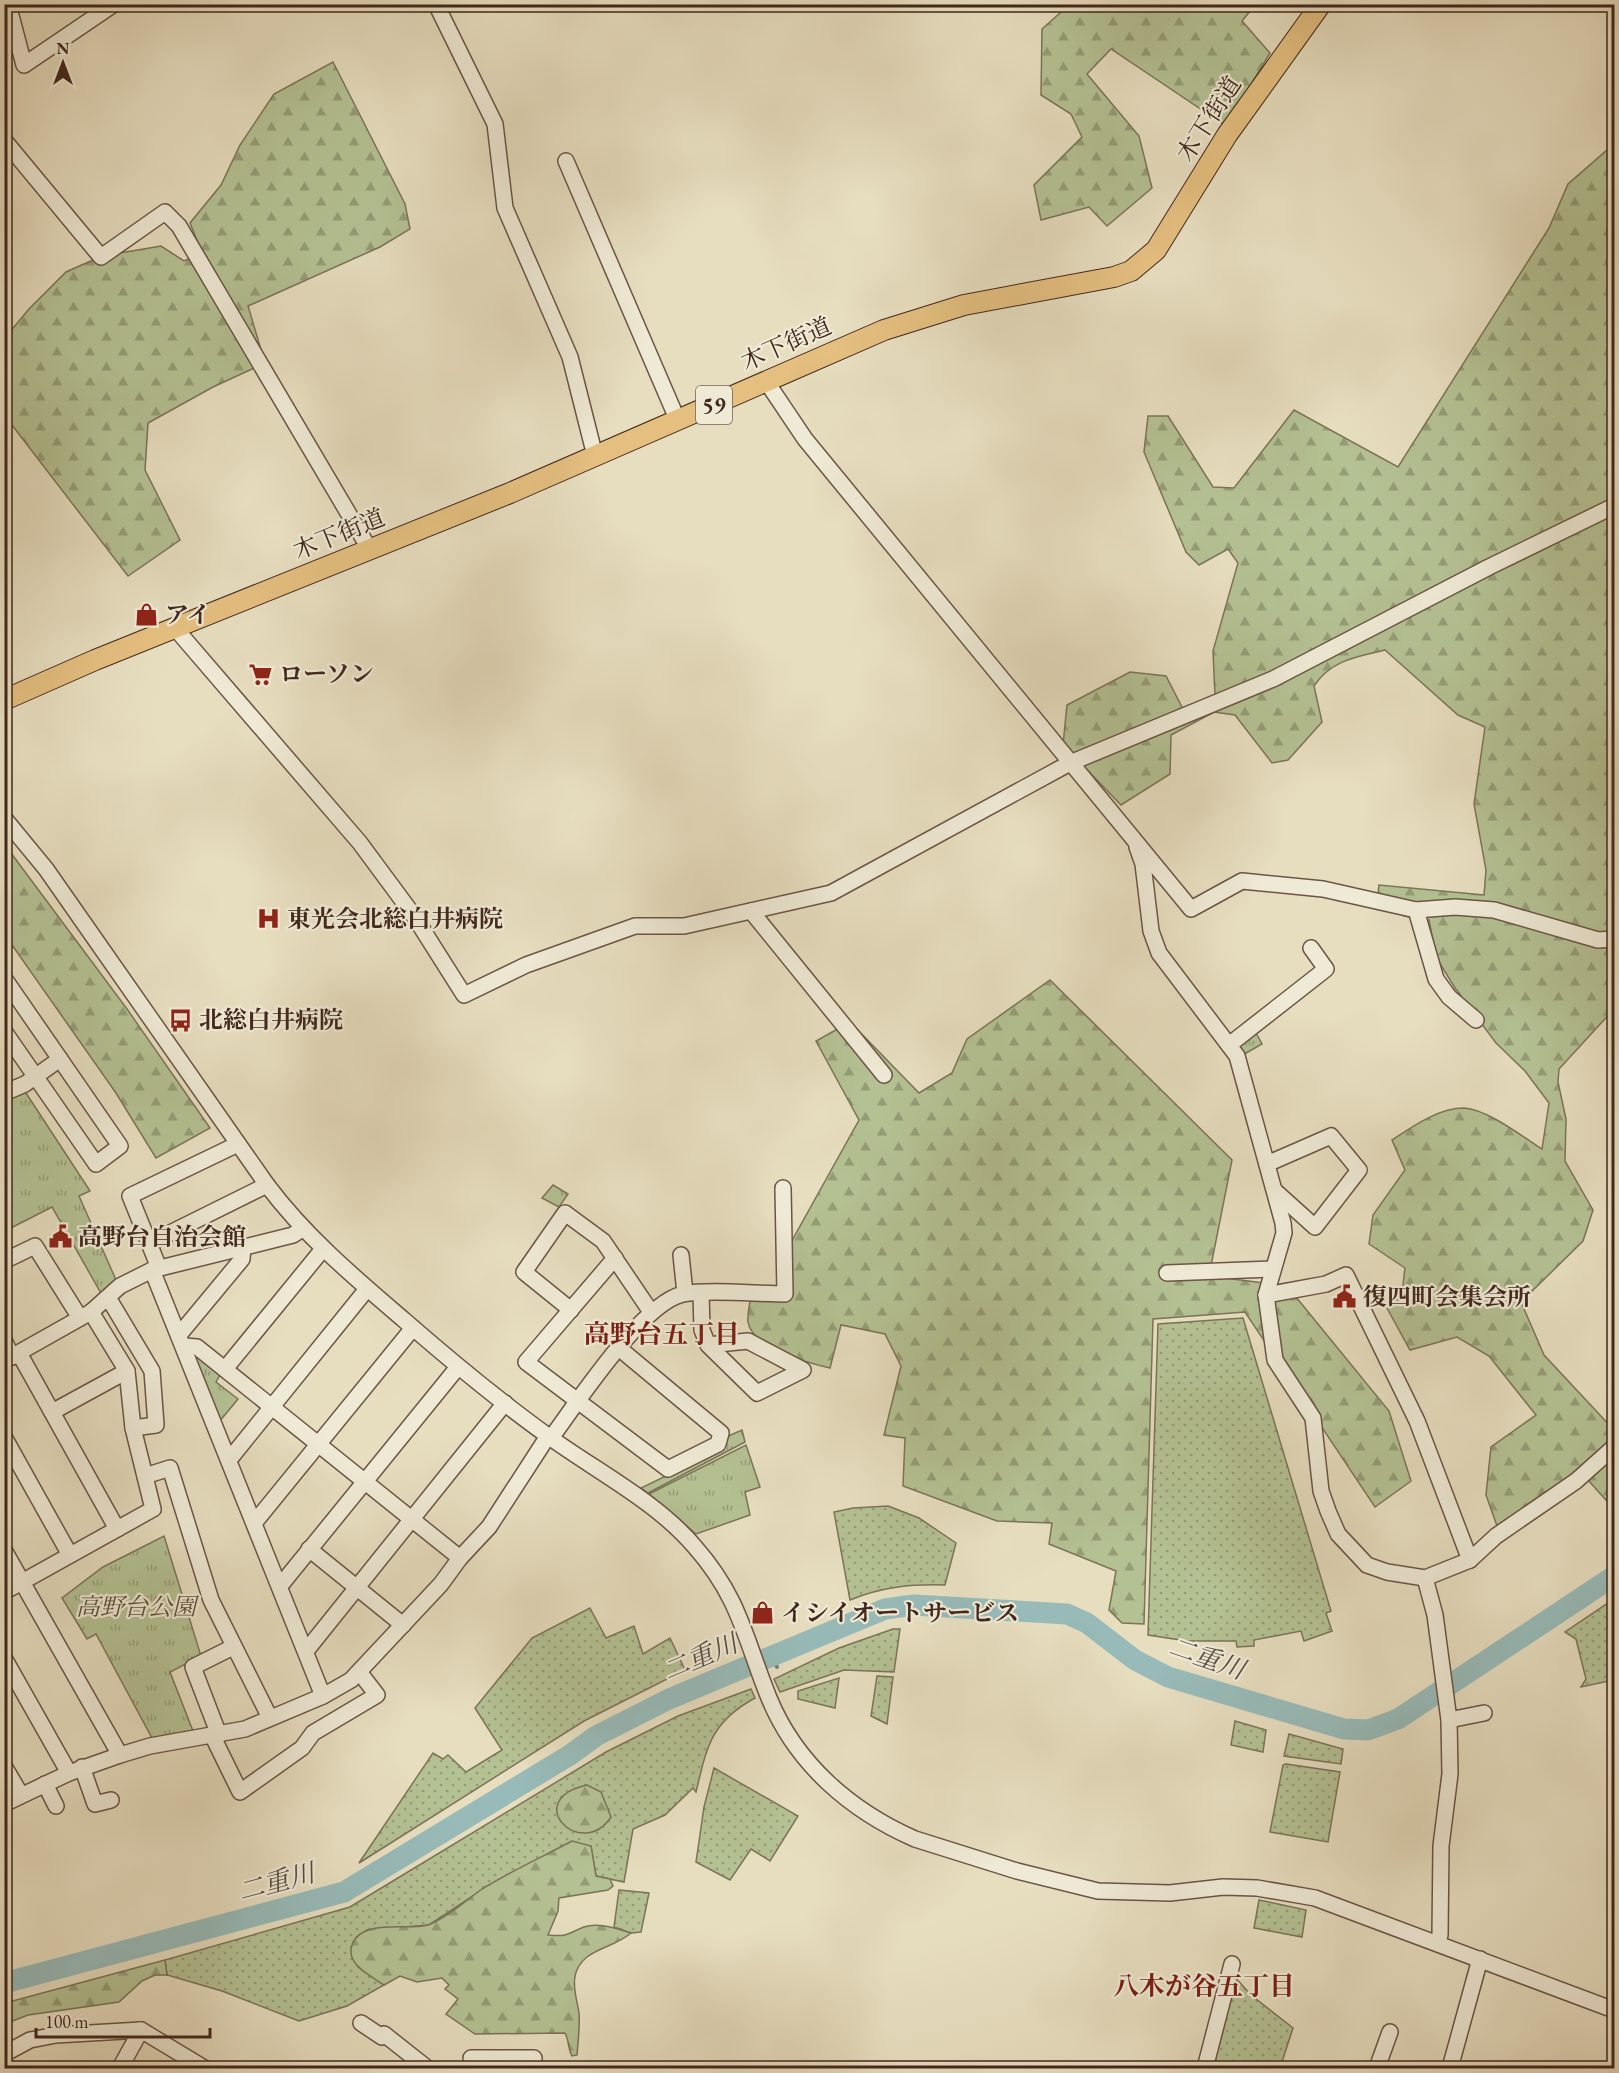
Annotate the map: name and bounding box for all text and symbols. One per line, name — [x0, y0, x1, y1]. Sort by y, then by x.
north arrow — [33, 33, 93, 93]
text: N — [57, 38, 70, 59]
street label: 木下街道 — [1169, 70, 1248, 167]
street label: 木下街道 — [736, 310, 836, 377]
road number: 59 — [696, 386, 732, 424]
street label: 木下街道 — [289, 501, 389, 566]
place label: アイ — [165, 599, 211, 630]
shop icon: アイ — [134, 602, 160, 628]
place label: ローソン — [279, 658, 374, 689]
supermarket icon: ローソン — [248, 661, 274, 687]
place label: 東光会北総白井病院 — [287, 903, 503, 934]
hospital icon: 東光会北総白井病院 — [256, 906, 282, 932]
place label: 北総白井病院 — [199, 1004, 343, 1035]
bus stop icon: 北総白井病院 — [168, 1007, 194, 1033]
place label: 高野台自治会館 — [78, 1221, 246, 1252]
public building icon: 高野台自治会館 — [47, 1224, 73, 1250]
place label: 復四町会集会所 — [1363, 1281, 1531, 1312]
public building icon: 復四町会集会所 — [1332, 1284, 1358, 1310]
district label: 高野台五丁目 — [584, 1317, 740, 1351]
park label: 高野台公園 — [76, 1591, 200, 1622]
place label: イシイオートサービス — [781, 1597, 1019, 1628]
shop icon: イシイオートサービス — [750, 1600, 776, 1626]
water label: 二重川 — [657, 1625, 745, 1688]
water label: 二重川 — [1165, 1629, 1252, 1688]
water label: 二重川 — [234, 1855, 321, 1909]
district label: 八木が谷五丁目 — [1113, 1969, 1295, 2003]
scale bar — [36, 2001, 210, 2039]
text: 100 m — [45, 2010, 89, 2033]

